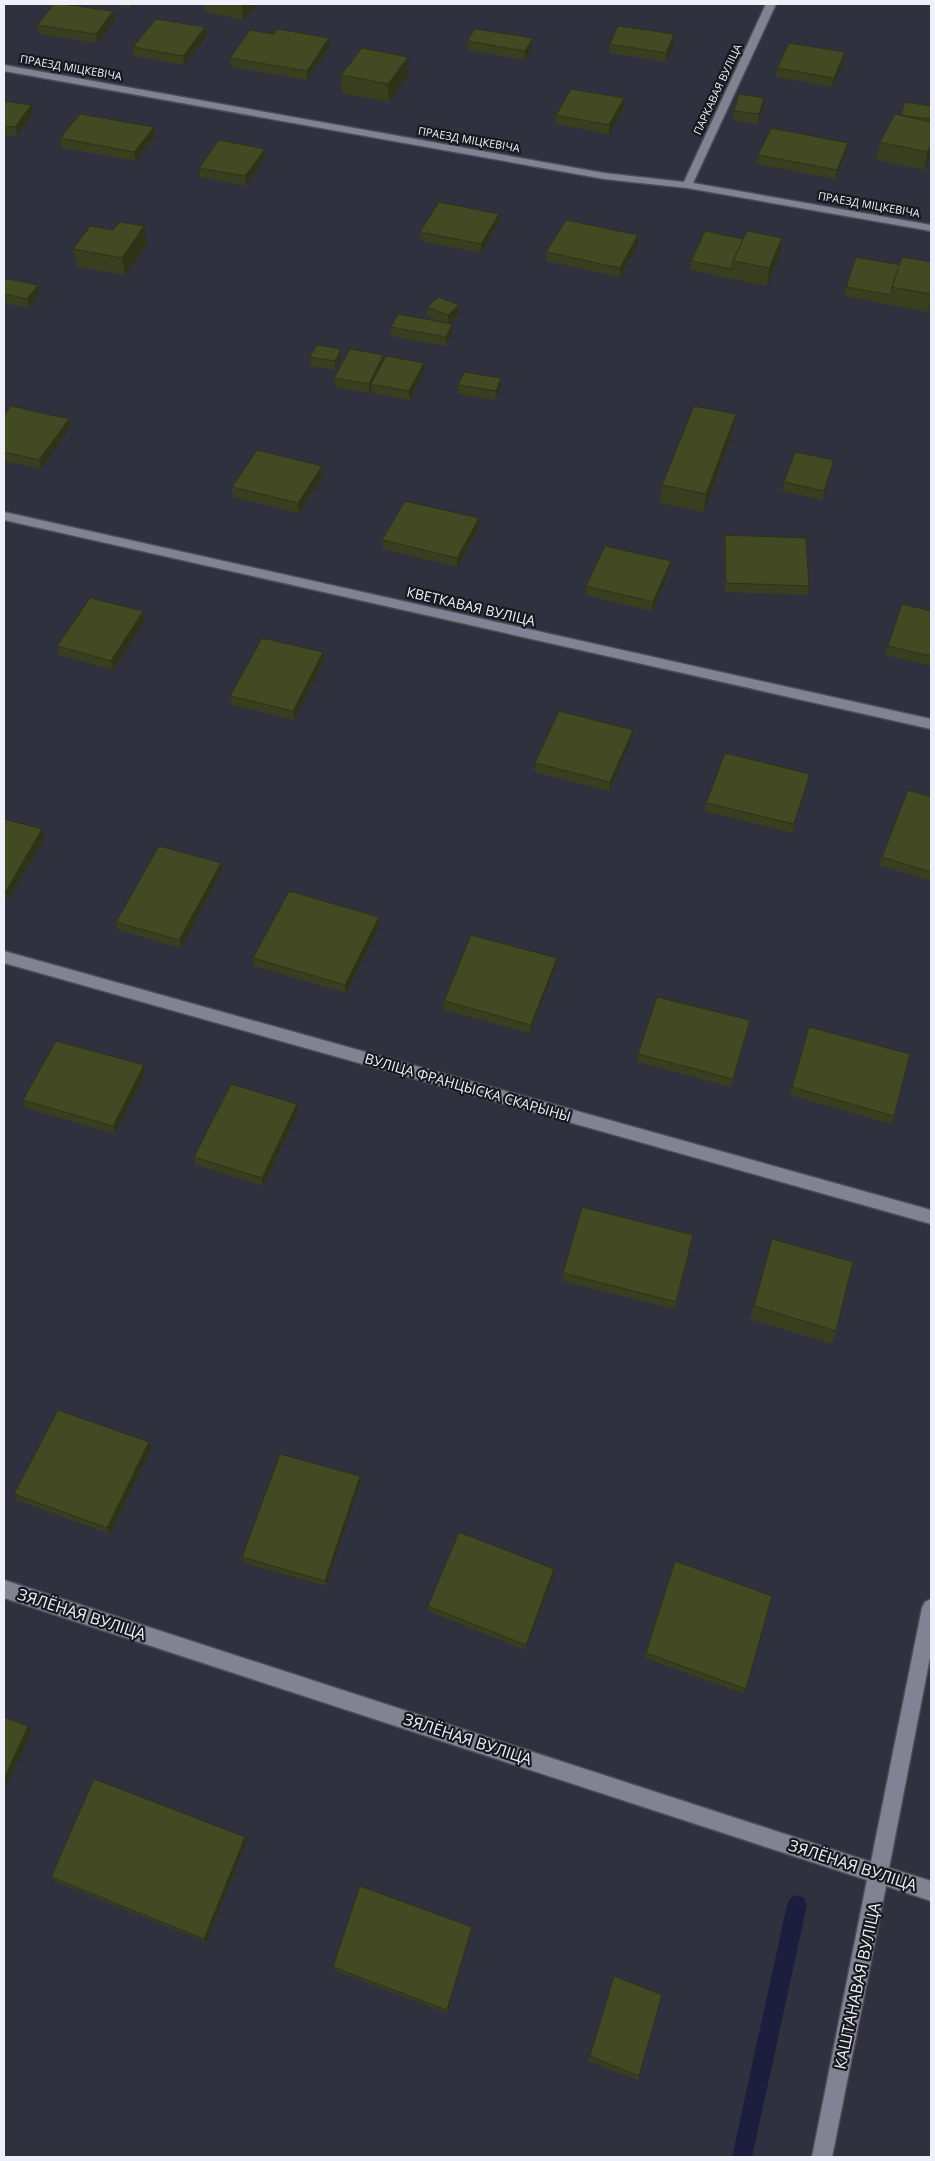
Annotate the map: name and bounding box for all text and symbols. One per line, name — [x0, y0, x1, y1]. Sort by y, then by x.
street label: ПАРКАВАЯ ВУЛІЦА — [689, 41, 745, 137]
street label: ПРАЕЗД МІЦКЕВІЧА — [19, 51, 123, 83]
street label: ПРАЕЗД МІЦКЕВІЧА — [417, 123, 521, 155]
street label: ПРАЕЗД МІЦКЕВІЧА — [817, 188, 921, 220]
street label: КВЕТКАВАЯ ВУЛІЦА — [405, 582, 537, 630]
street label: ВУЛІЦА ФРАНЦЫСКА СКАРЫНЫ — [363, 1048, 573, 1126]
street label: ЗЯЛЁНАЯ ВУЛІЦА — [15, 1583, 150, 1645]
street label: ЗЯЛЁНАЯ ВУЛІЦА — [401, 1708, 536, 1770]
street label: ЗЯЛЁНАЯ ВУЛІЦА — [786, 1834, 921, 1896]
street label: КАШТАНАВАЯ ВУЛІЦА — [829, 1900, 886, 2071]

